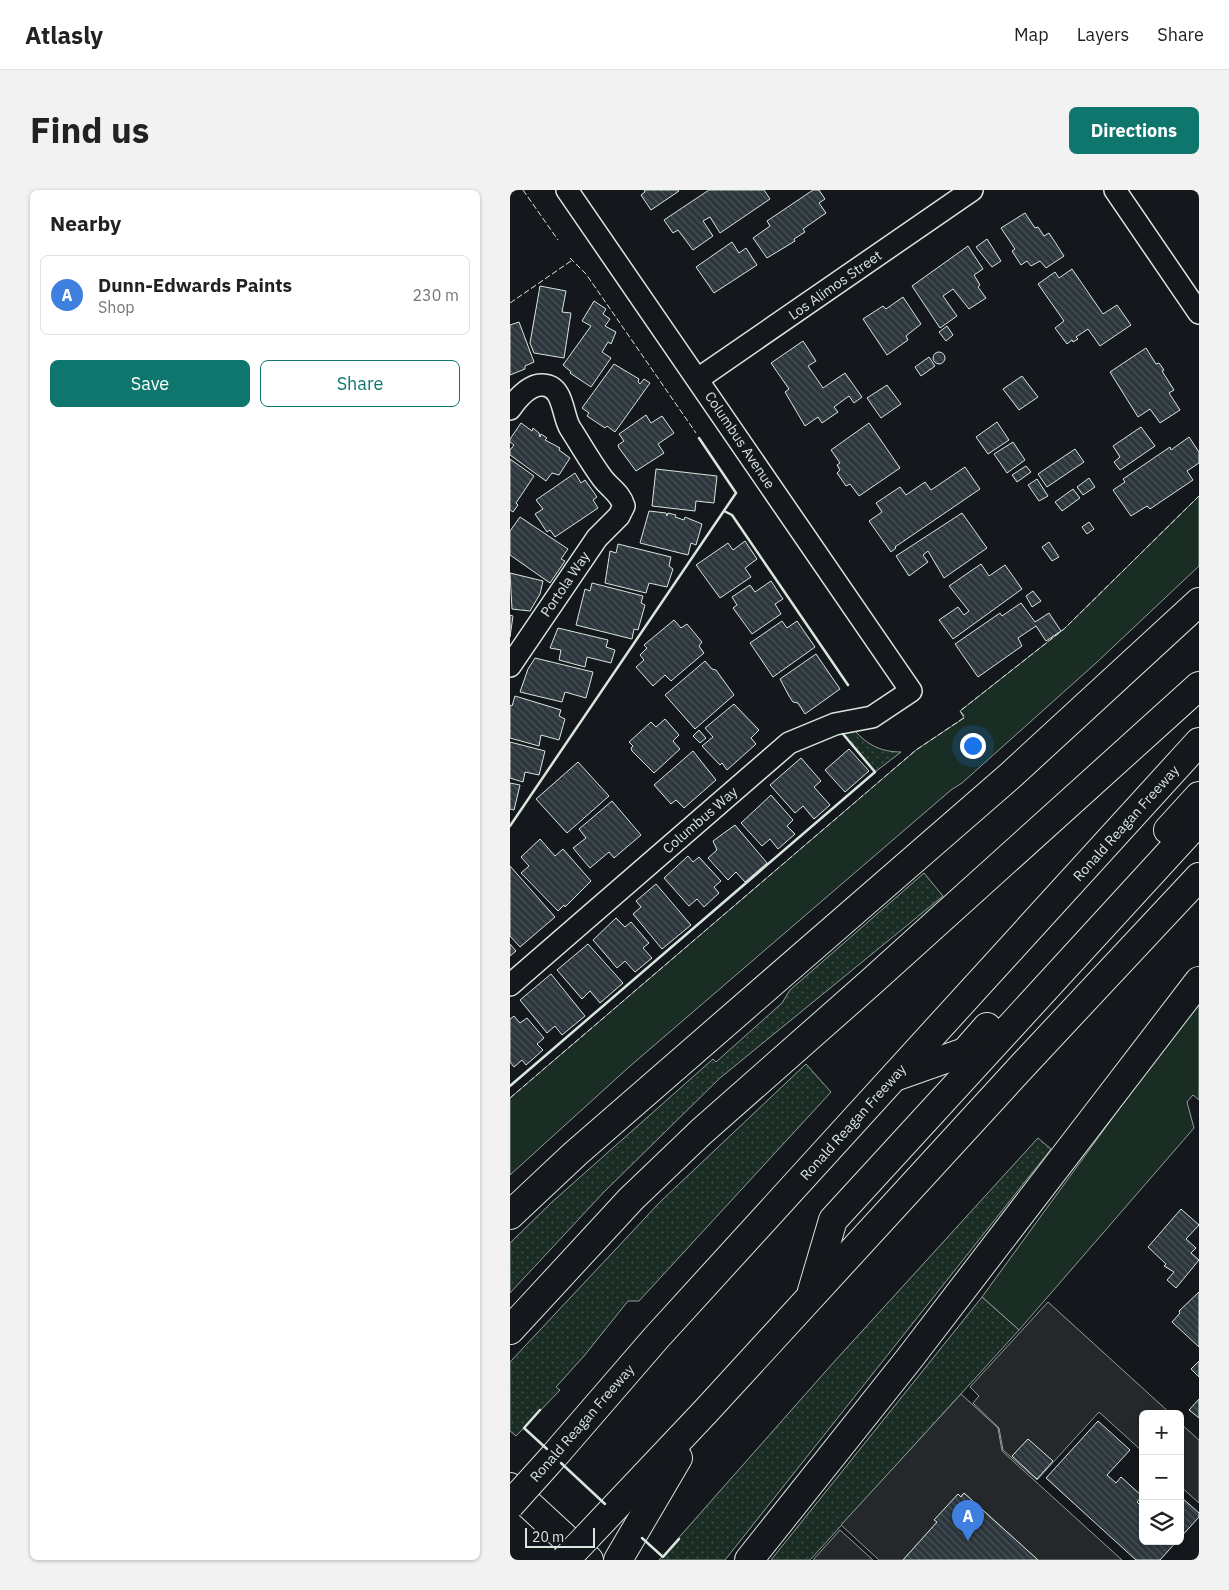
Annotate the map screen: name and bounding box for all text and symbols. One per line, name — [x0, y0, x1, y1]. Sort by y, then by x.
text: Atlasly — [25, 19, 103, 51]
text: Map — [1014, 23, 1049, 46]
text: Layers — [1077, 23, 1129, 46]
text: Share — [1157, 23, 1204, 46]
text: Find us — [30, 107, 149, 153]
button: Directions — [1069, 107, 1199, 154]
text: Nearby — [50, 209, 121, 237]
street label: Los Alimos Street — [785, 246, 885, 324]
text: Dunn-Edwards Paints — [98, 273, 292, 297]
text: A — [62, 285, 72, 305]
text: 230 m — [412, 285, 459, 305]
text: Shop — [98, 297, 135, 317]
button: Save — [50, 360, 250, 407]
button: Share — [260, 360, 460, 407]
street label: Columbus Avenue — [701, 388, 779, 492]
street label: Portola Way — [536, 548, 594, 620]
your location — [960, 733, 986, 759]
street label: Ronald Reagan Freeway — [1069, 761, 1183, 885]
street label: Columbus Way — [659, 783, 741, 857]
street label: Ronald Reagan Freeway — [796, 1060, 910, 1184]
street label: Ronald Reagan Freeway — [526, 1360, 638, 1486]
map controls — [1139, 1410, 1184, 1545]
button: + — [1139, 1410, 1184, 1455]
button: − — [1139, 1455, 1184, 1500]
pin: A — [952, 1500, 984, 1541]
button: layers — [1139, 1500, 1184, 1545]
scale bar — [525, 1525, 595, 1548]
text: 20 m — [532, 1528, 564, 1546]

